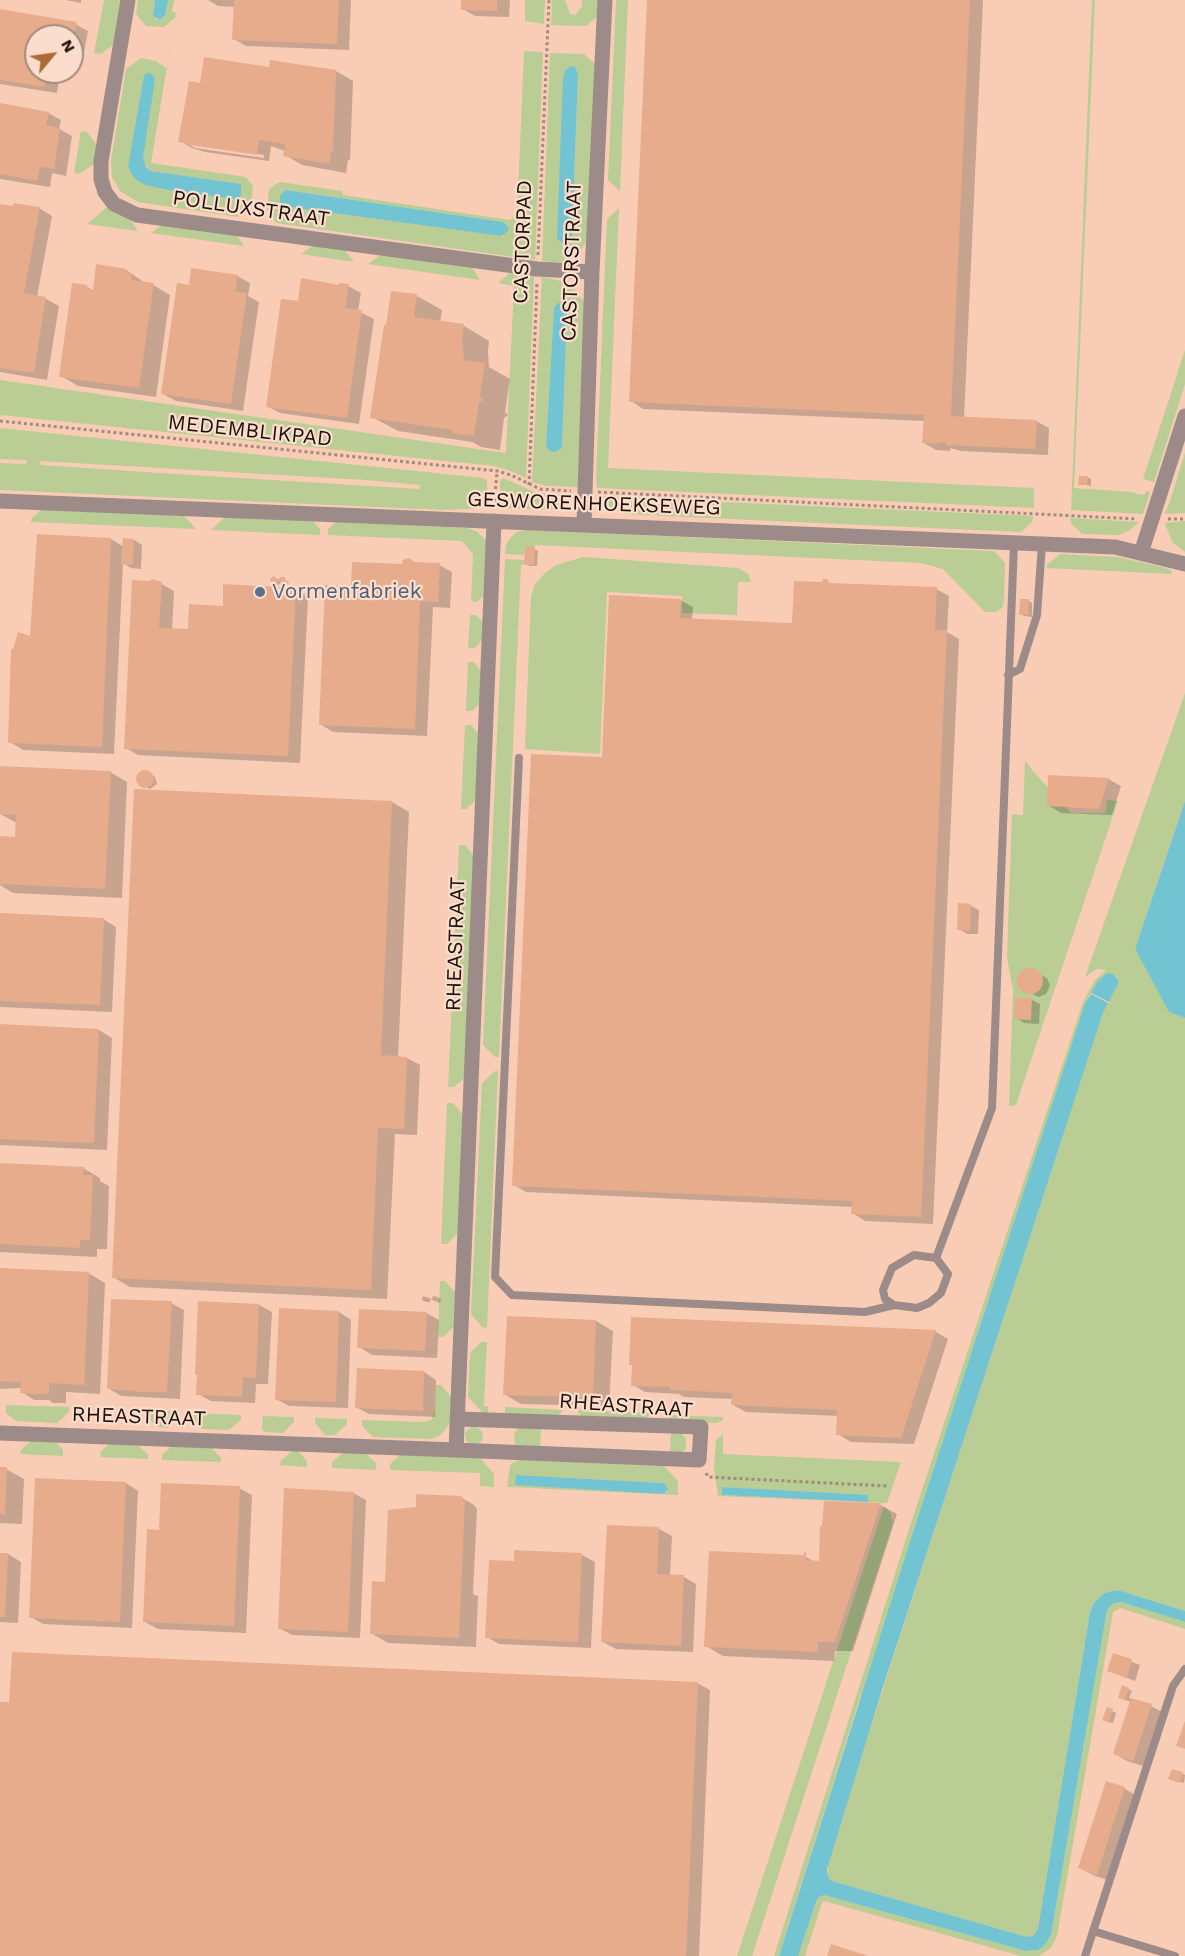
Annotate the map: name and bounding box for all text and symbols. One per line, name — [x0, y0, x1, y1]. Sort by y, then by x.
north arrow — [24, 24, 84, 84]
text: N — [57, 36, 80, 56]
street label: CASTORPAD — [508, 180, 538, 304]
street label: CASTORSTRAAT — [557, 180, 587, 342]
street label: POLLUXSTRAAT — [171, 185, 331, 233]
street label: MEDEMBLIKPAD — [167, 410, 333, 452]
street label: GESWORENHOEKSEWEG — [467, 487, 721, 521]
place label: Vormenfabriek — [272, 579, 422, 605]
marker: Vormenfabriek — [253, 585, 267, 599]
street label: RHEASTRAAT — [441, 876, 471, 1012]
street label: RHEASTRAAT — [558, 1389, 694, 1423]
street label: RHEASTRAAT — [71, 1402, 207, 1432]

